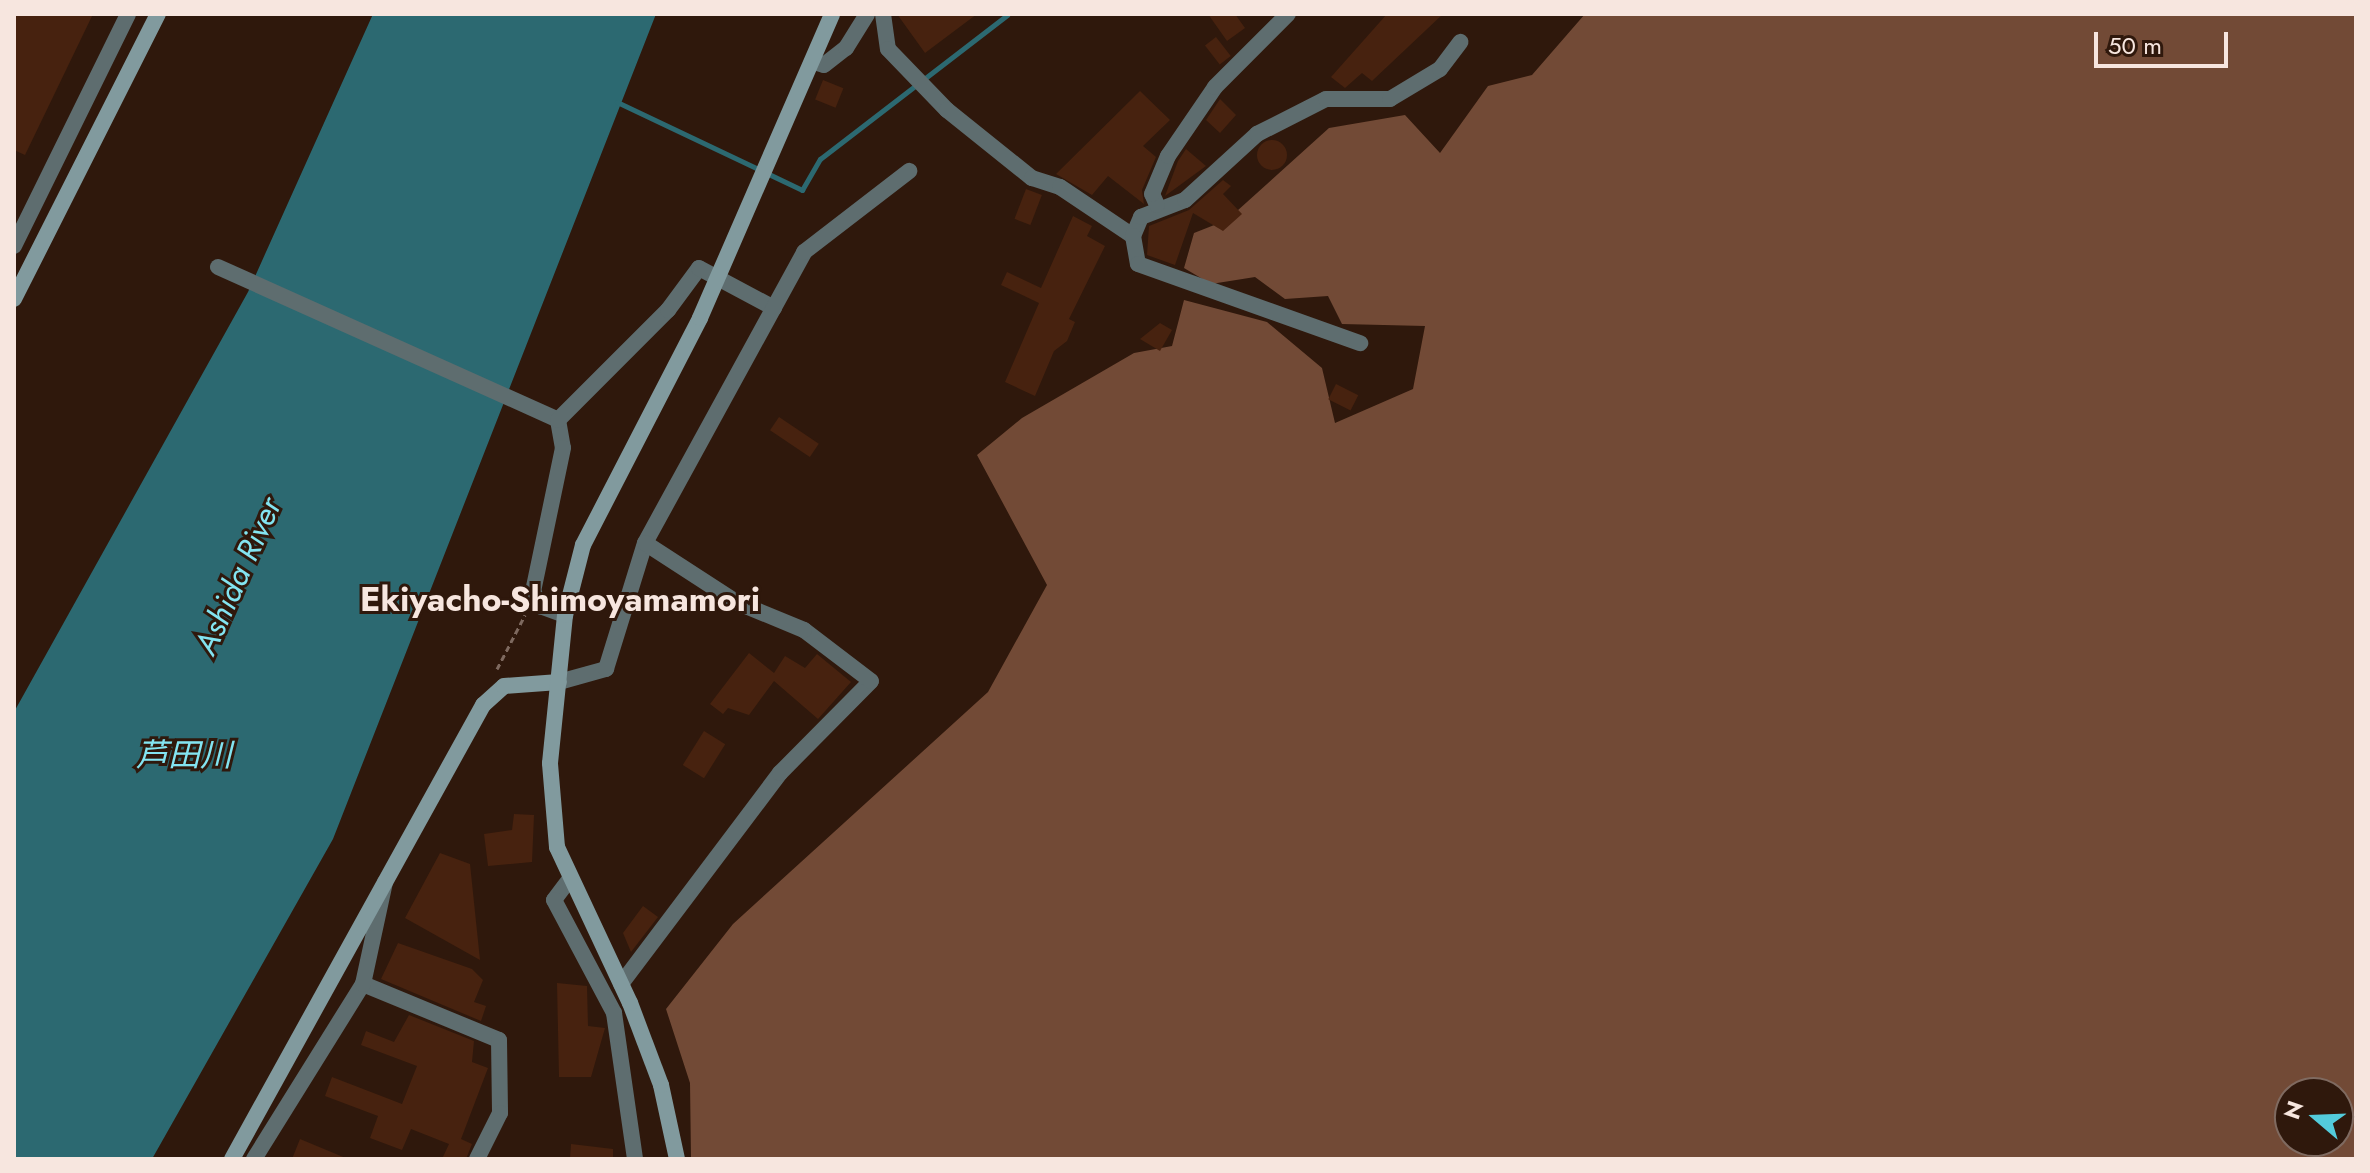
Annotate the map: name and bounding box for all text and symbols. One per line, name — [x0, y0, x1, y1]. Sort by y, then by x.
scale bar — [2098, 16, 2232, 66]
text: 50 m — [2108, 28, 2162, 63]
water label: Ashida River — [186, 492, 290, 660]
district label: Ekiyacho-Shimoyamamori — [360, 580, 760, 620]
water label: 芦田川 — [136, 736, 232, 774]
north arrow — [2274, 1077, 2354, 1157]
text: N — [2275, 1096, 2311, 1123]

